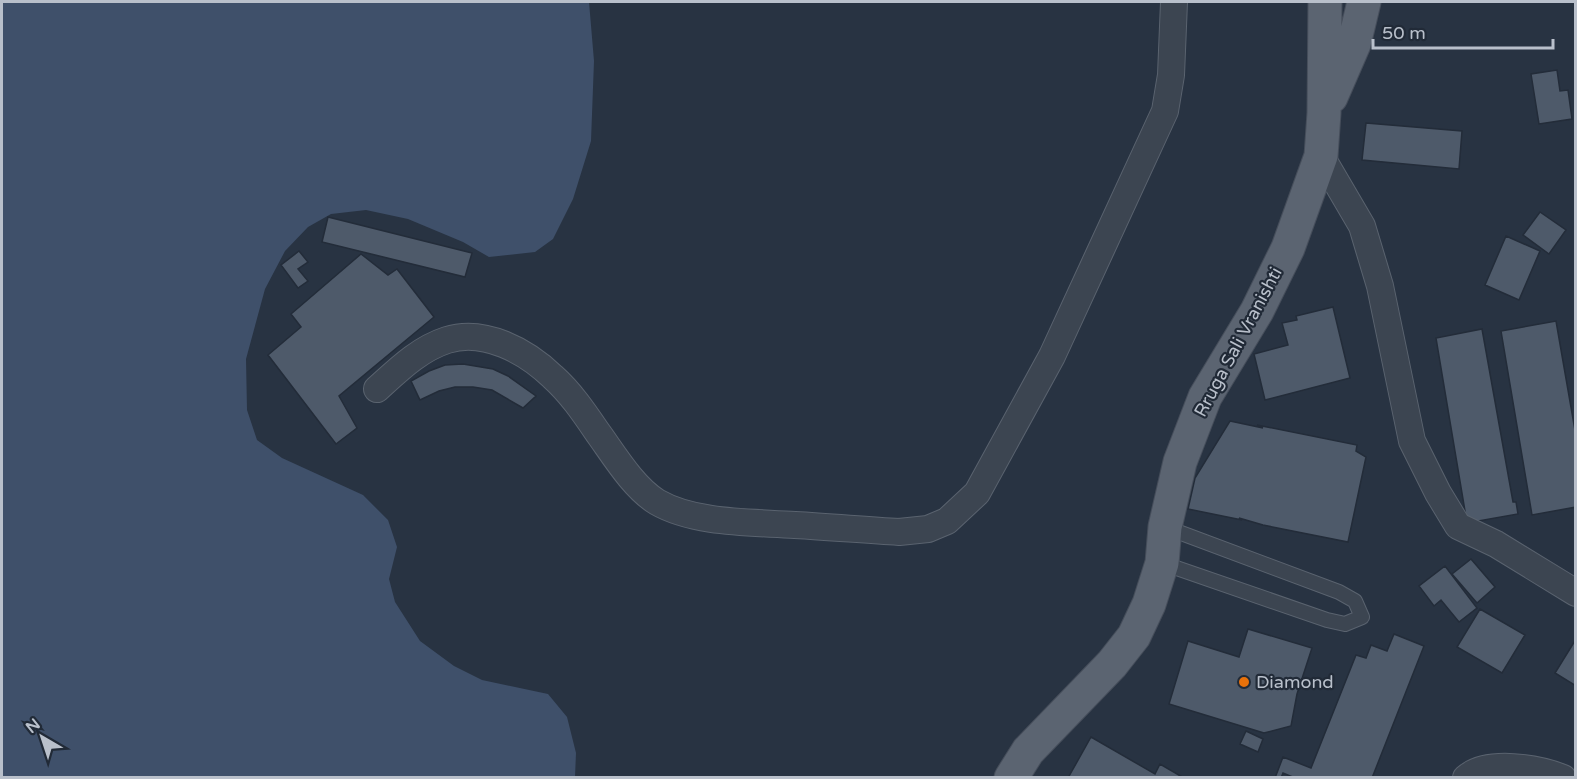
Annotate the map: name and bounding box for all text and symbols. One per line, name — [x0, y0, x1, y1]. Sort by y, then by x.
scale bar — [1373, 12, 1553, 50]
text: 50 m — [1382, 22, 1426, 44]
street label: Rruga Sali Vranishti — [1189, 263, 1287, 421]
place label: Diamond — [1256, 671, 1334, 693]
marker: Diamond — [1237, 675, 1251, 689]
north arrow — [12, 707, 72, 767]
text: N — [22, 714, 44, 738]

